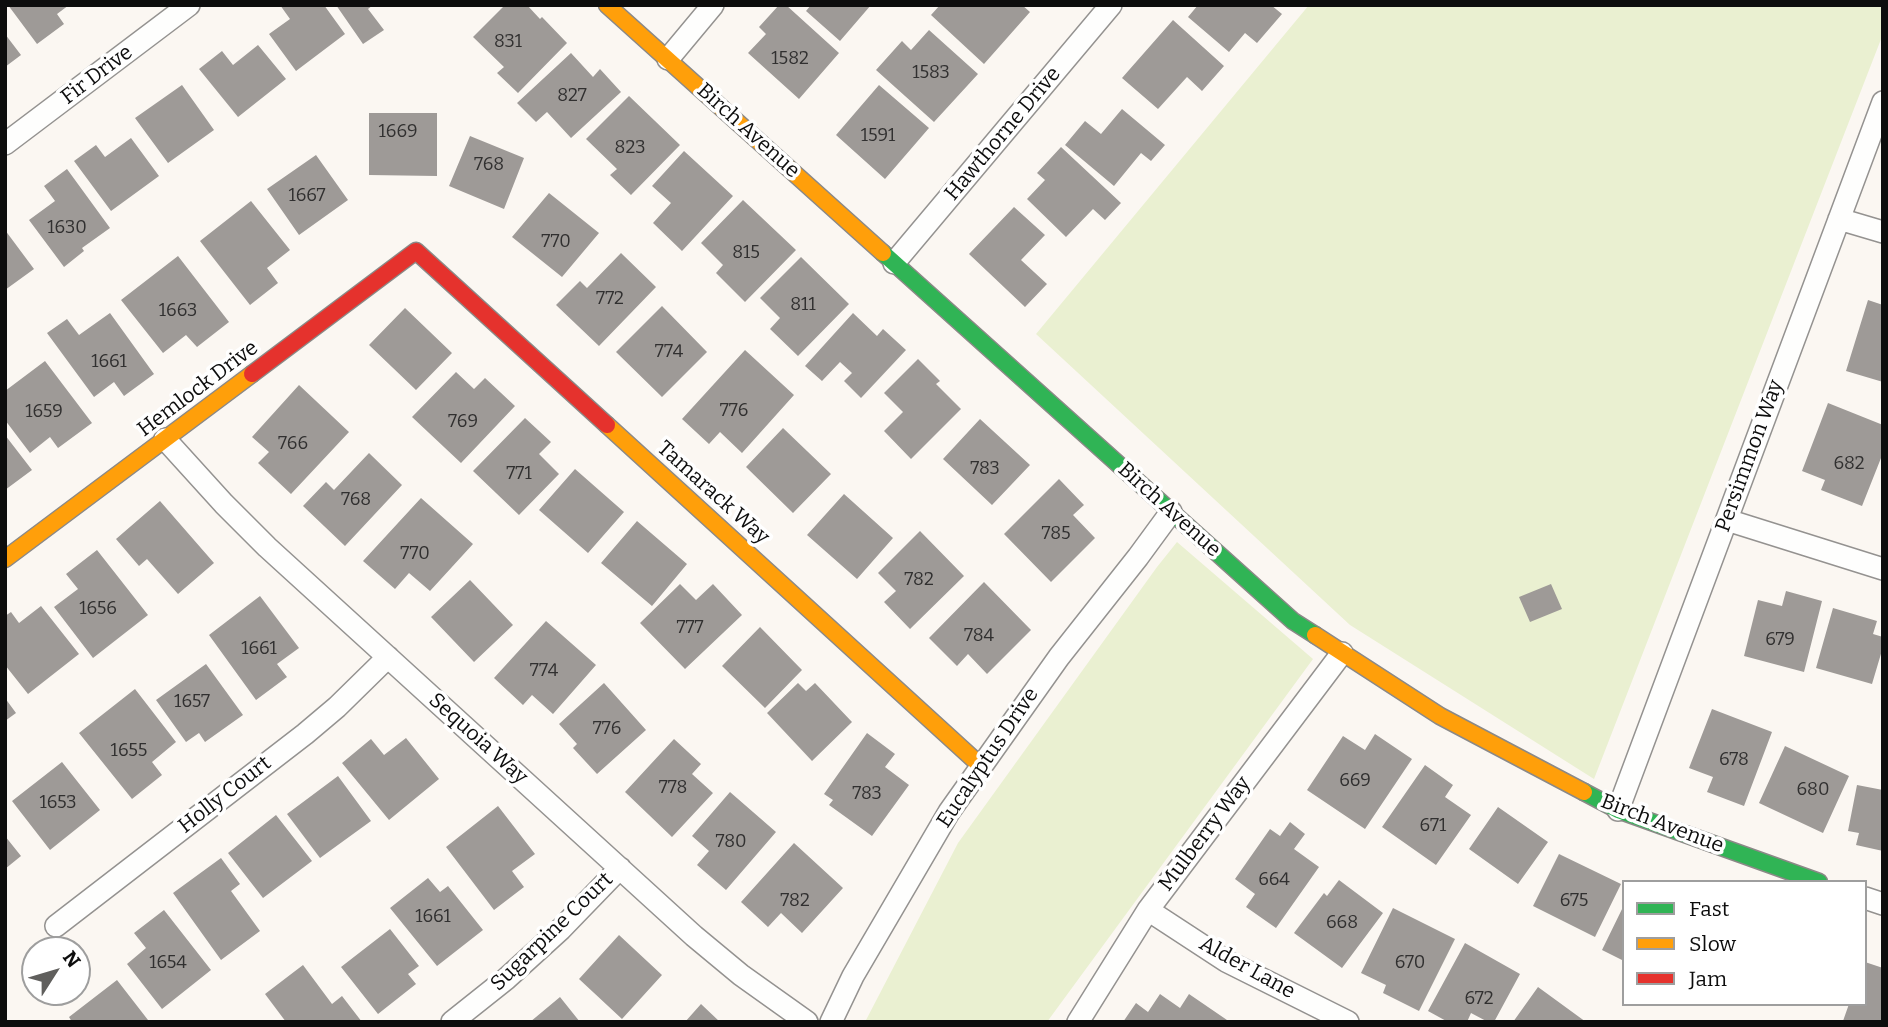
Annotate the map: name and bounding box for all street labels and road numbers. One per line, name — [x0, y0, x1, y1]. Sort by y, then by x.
street label: Fir Drive — [56, 40, 138, 110]
street label: Hawthorne Drive — [940, 62, 1066, 206]
street label: Birch Avenue — [691, 78, 805, 184]
street label: Hemlock Drive — [133, 336, 263, 442]
street label: Persimmon Way — [1711, 376, 1789, 536]
street label: Tamarack Way — [652, 436, 774, 550]
street label: Birch Avenue — [1112, 457, 1226, 563]
street label: Eucalyptus Drive — [932, 683, 1044, 833]
street label: Sequoia Way — [423, 688, 533, 790]
street label: Holly Court — [174, 751, 276, 839]
street label: Mulberry Way — [1154, 772, 1256, 896]
street label: Birch Avenue — [1597, 789, 1727, 859]
street label: Sugarpine Court — [486, 867, 618, 997]
street label: Alder Lane — [1195, 931, 1299, 1005]

